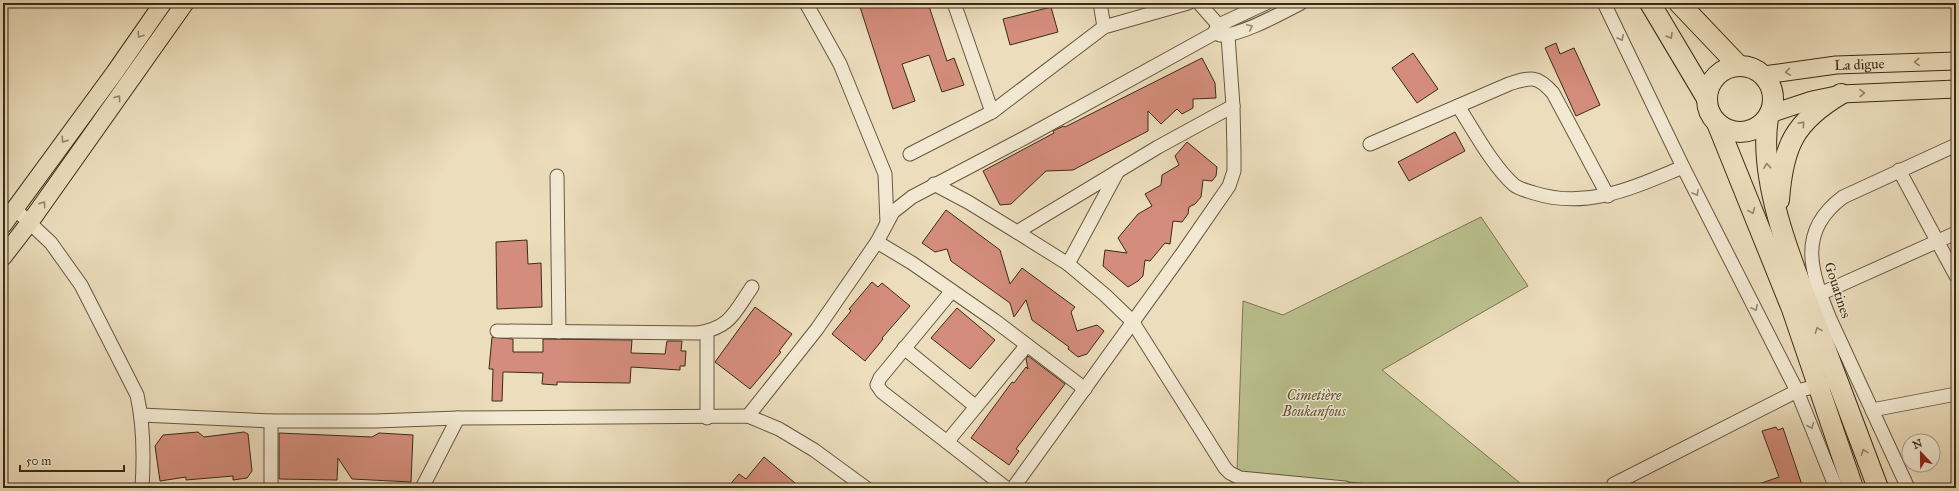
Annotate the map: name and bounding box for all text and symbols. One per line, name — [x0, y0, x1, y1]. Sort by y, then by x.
one-way arrow — [1245, 24, 1253, 32]
one-way arrow — [137, 31, 145, 38]
one-way arrow — [1665, 32, 1672, 39]
one-way arrow — [1616, 34, 1624, 41]
street label: La digue — [1834, 55, 1885, 74]
one-way arrow — [1914, 57, 1920, 66]
one-way arrow — [1784, 67, 1791, 76]
one-way arrow — [1859, 89, 1865, 98]
one-way arrow — [113, 95, 120, 102]
one-way arrow — [1798, 121, 1805, 128]
one-way arrow — [61, 136, 69, 143]
one-way arrow — [1763, 163, 1772, 169]
one-way arrow — [1691, 188, 1699, 196]
one-way arrow — [38, 201, 45, 208]
one-way arrow — [1748, 208, 1756, 215]
street label: Gouatines — [1820, 260, 1855, 320]
one-way arrow — [1750, 304, 1758, 312]
one-way arrow — [1814, 327, 1822, 334]
park label: Cimetière Boukanfous — [1281, 387, 1347, 420]
one-way arrow — [1807, 422, 1815, 429]
north arrow — [1901, 433, 1941, 473]
text: N — [1911, 436, 1925, 452]
scale bar — [20, 447, 124, 473]
one-way arrow — [1861, 448, 1869, 455]
text: 50 m — [26, 454, 51, 468]

